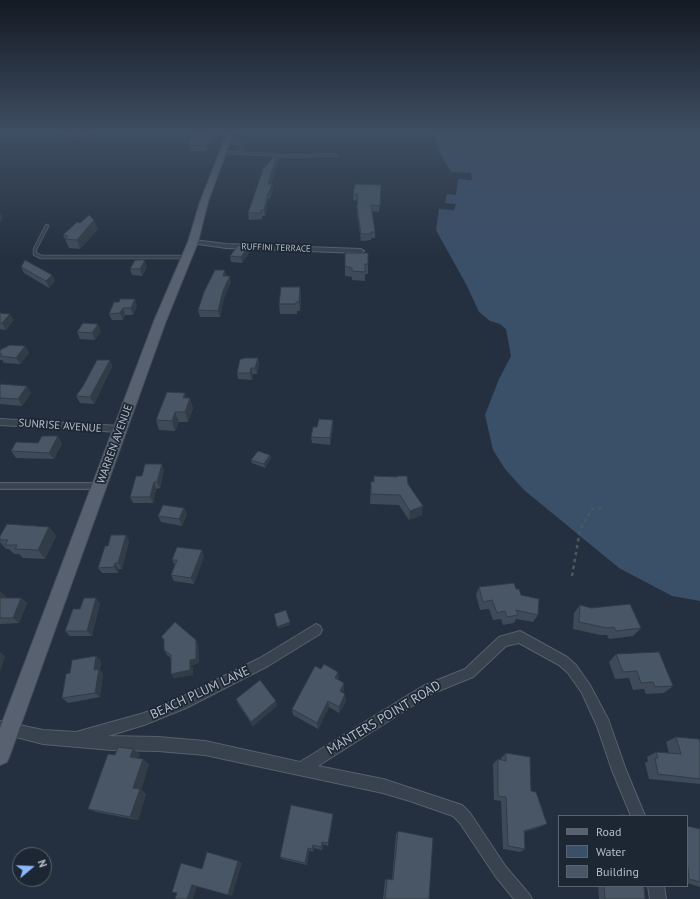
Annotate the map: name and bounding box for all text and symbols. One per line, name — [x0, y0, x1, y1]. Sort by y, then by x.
street label: RUFFINI TERRACE — [241, 241, 311, 255]
street label: WARREN AVENUE — [95, 403, 135, 485]
street label: SUNRISE AVENUE — [18, 417, 102, 435]
street label: BEACH PLUM LANE — [148, 663, 252, 723]
street label: MANTERS POINT ROAD — [324, 678, 444, 758]
legend — [558, 815, 688, 887]
text: Road — [596, 824, 621, 839]
text: Water — [596, 844, 626, 859]
north arrow — [12, 847, 52, 887]
text: N — [35, 858, 50, 869]
text: Building — [596, 864, 639, 879]

